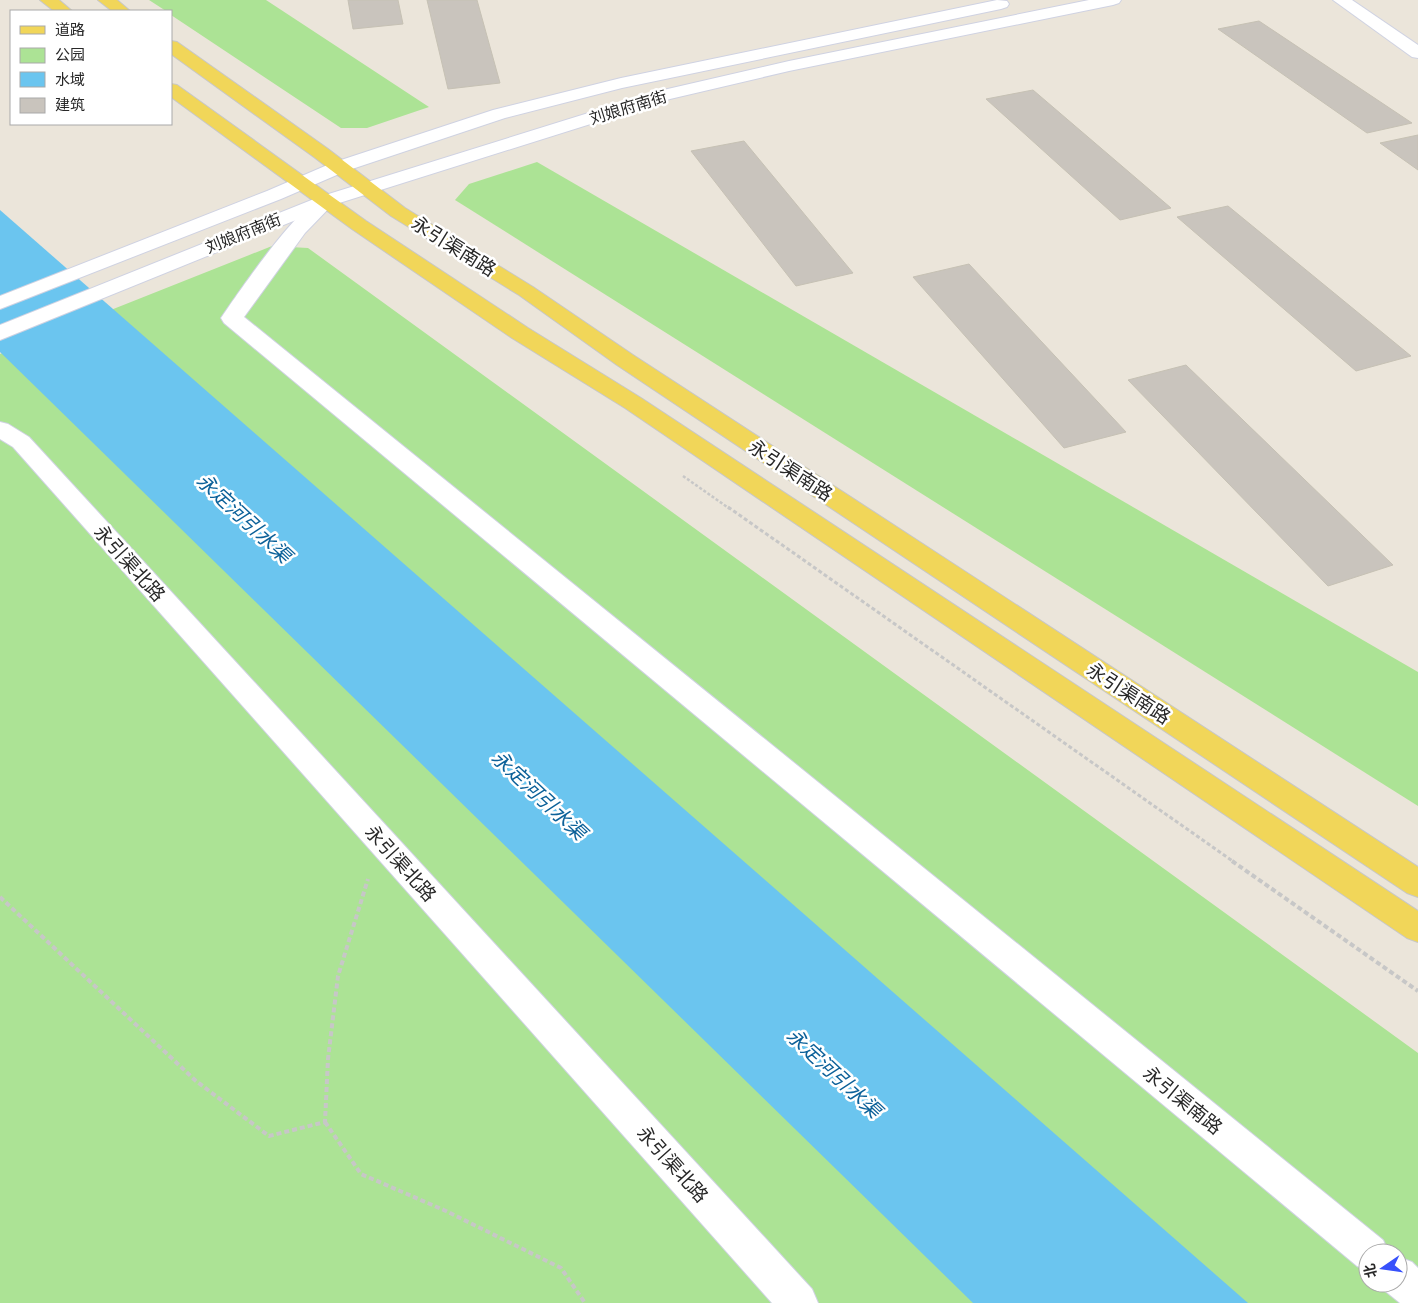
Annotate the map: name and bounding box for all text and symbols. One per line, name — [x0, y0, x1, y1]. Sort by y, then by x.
legend — [10, 10, 172, 125]
text: 道路 — [55, 21, 85, 39]
text: 公园 — [55, 46, 85, 64]
text: 水域 — [55, 71, 85, 89]
street label: 刘娘府南街 — [587, 87, 669, 129]
text: 建筑 — [55, 96, 85, 114]
street label: 刘娘府南街 — [203, 210, 284, 258]
street label: 永引渠南路 — [407, 211, 500, 282]
street label: 永引渠南路 — [744, 435, 837, 507]
water label: 永定河引水渠 — [191, 468, 298, 570]
street label: 永引渠北路 — [89, 520, 170, 607]
street label: 永引渠南路 — [1082, 658, 1175, 730]
water label: 永定河引水渠 — [486, 745, 593, 847]
street label: 永引渠北路 — [360, 820, 441, 907]
water label: 永定河引水渠 — [781, 1023, 888, 1125]
street label: 永引渠南路 — [1138, 1062, 1227, 1140]
street label: 永引渠北路 — [632, 1121, 713, 1208]
north arrow — [1358, 1243, 1408, 1293]
text: 北 — [1361, 1262, 1381, 1280]

